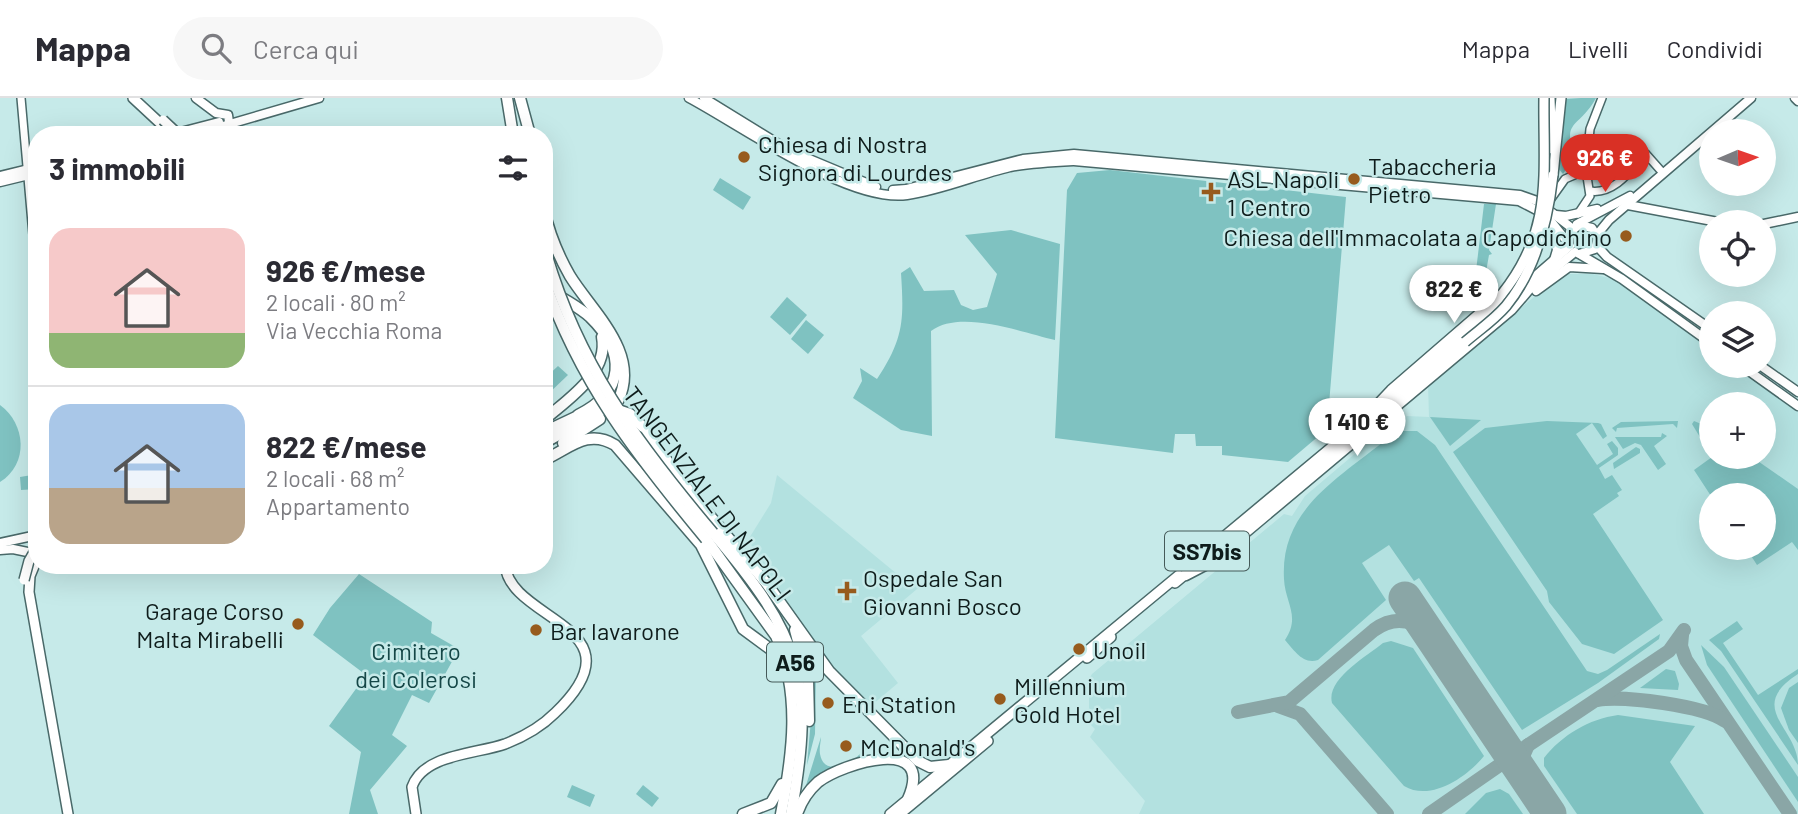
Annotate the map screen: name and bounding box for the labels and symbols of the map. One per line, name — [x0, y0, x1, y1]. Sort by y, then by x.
north arrow — [1699, 119, 1776, 196]
place label: Chiesa di Nostra Signora di Lourdes — [758, 129, 952, 186]
pin: 926 € — [1556, 134, 1654, 194]
marker: Chiesa di Nostra Signora di Lourdes — [736, 149, 752, 165]
place label: Tabaccheria Pietro — [1368, 151, 1497, 208]
place label: ASL Napoli 1 Centro — [1227, 164, 1339, 221]
marker: Tabaccheria Pietro — [1346, 171, 1362, 187]
marker: ASL Napoli 1 Centro — [1201, 182, 1221, 202]
place label: Chiesa dell'Immacolata a Capodichino — [1223, 222, 1612, 251]
marker: Chiesa dell'Immacolata a Capodichino — [1618, 228, 1634, 244]
pin: 822 € — [1405, 266, 1503, 325]
street label: TANGENZIALE DI NAPOLI — [618, 380, 798, 606]
pin: 1 410 € — [1292, 398, 1422, 458]
road number: SS7bis — [1165, 531, 1249, 570]
place label: Ospedale San Giovanni Bosco — [863, 563, 1022, 620]
marker: Ospedale San Giovanni Bosco — [837, 581, 857, 601]
place label: Garage Corso Malta Mirabelli — [136, 596, 284, 653]
marker: Garage Corso Malta Mirabelli — [290, 616, 306, 632]
place label: Bar Iavarone — [550, 616, 680, 645]
marker: Bar Iavarone — [528, 622, 544, 638]
place label: Unoil — [1093, 635, 1146, 664]
park label: Cimitero dei Colerosi — [355, 636, 477, 693]
marker: Unoil — [1071, 641, 1087, 657]
road number: A56 — [767, 642, 823, 682]
place label: Millennium Gold Hotel — [1014, 671, 1126, 728]
place label: Eni Station — [842, 689, 956, 718]
marker: Millennium Gold Hotel — [992, 691, 1008, 707]
marker: Eni Station — [820, 695, 836, 711]
place label: McDonald's — [860, 732, 975, 761]
marker: McDonald's — [838, 738, 854, 754]

